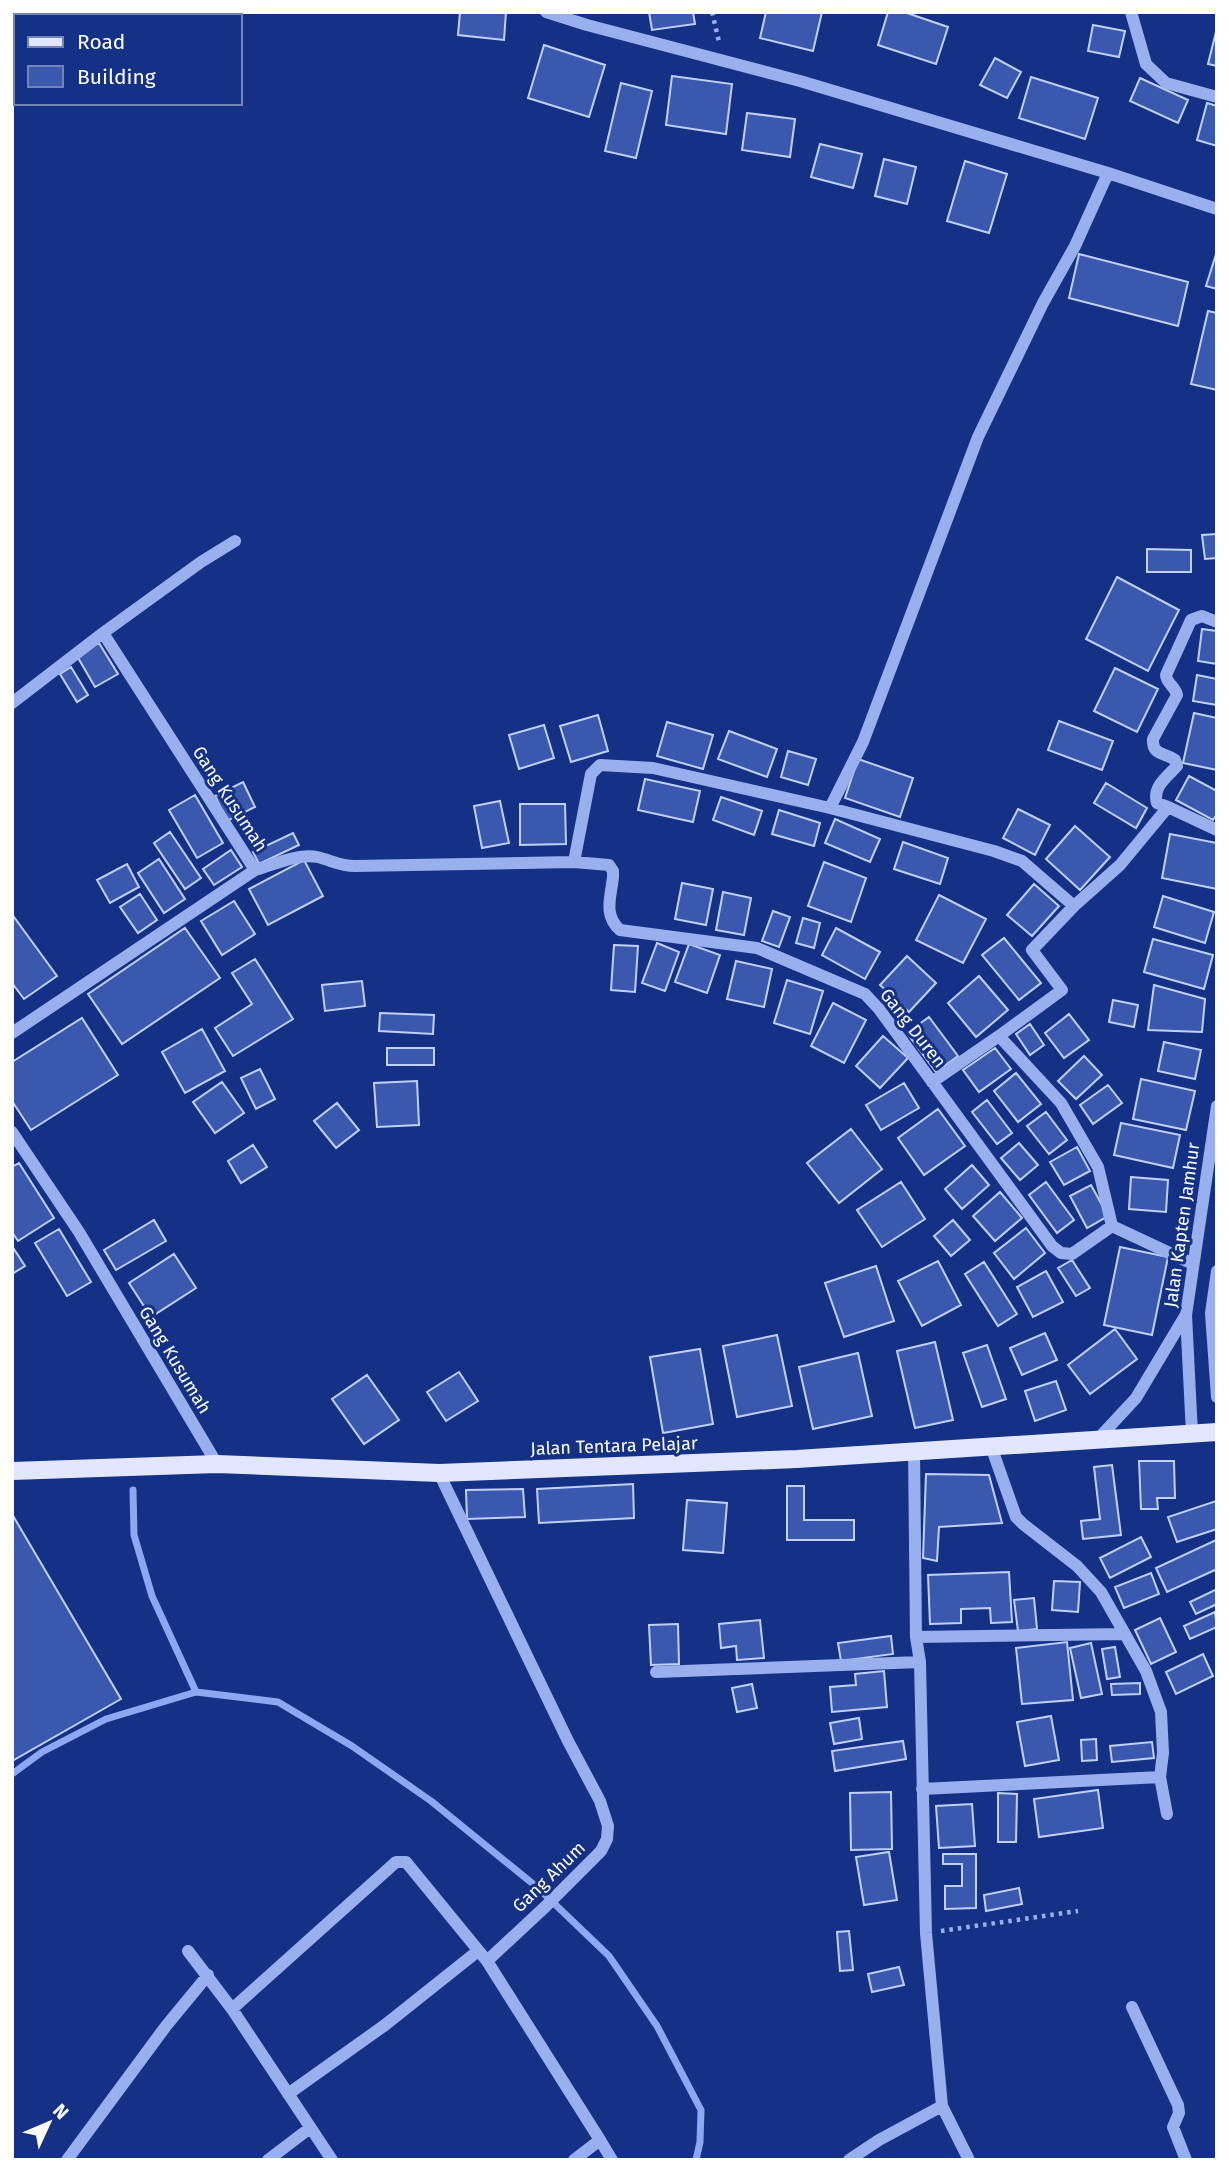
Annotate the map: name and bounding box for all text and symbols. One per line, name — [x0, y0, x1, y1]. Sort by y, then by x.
legend — [14, 14, 242, 105]
text: Road — [77, 29, 125, 55]
text: Building — [77, 64, 156, 90]
street label: Gang Kusumah — [188, 742, 272, 856]
street label: Gang Duren — [875, 984, 951, 1072]
street label: Jalan Kapten Jamhur — [1160, 1141, 1204, 1309]
street label: Gang Kusumah — [134, 1302, 216, 1418]
street label: Jalan Tentara Pelajar — [530, 1432, 698, 1460]
street label: Gang Ahum — [508, 1837, 590, 1917]
north arrow — [14, 2088, 84, 2158]
text: N — [48, 2099, 74, 2124]

